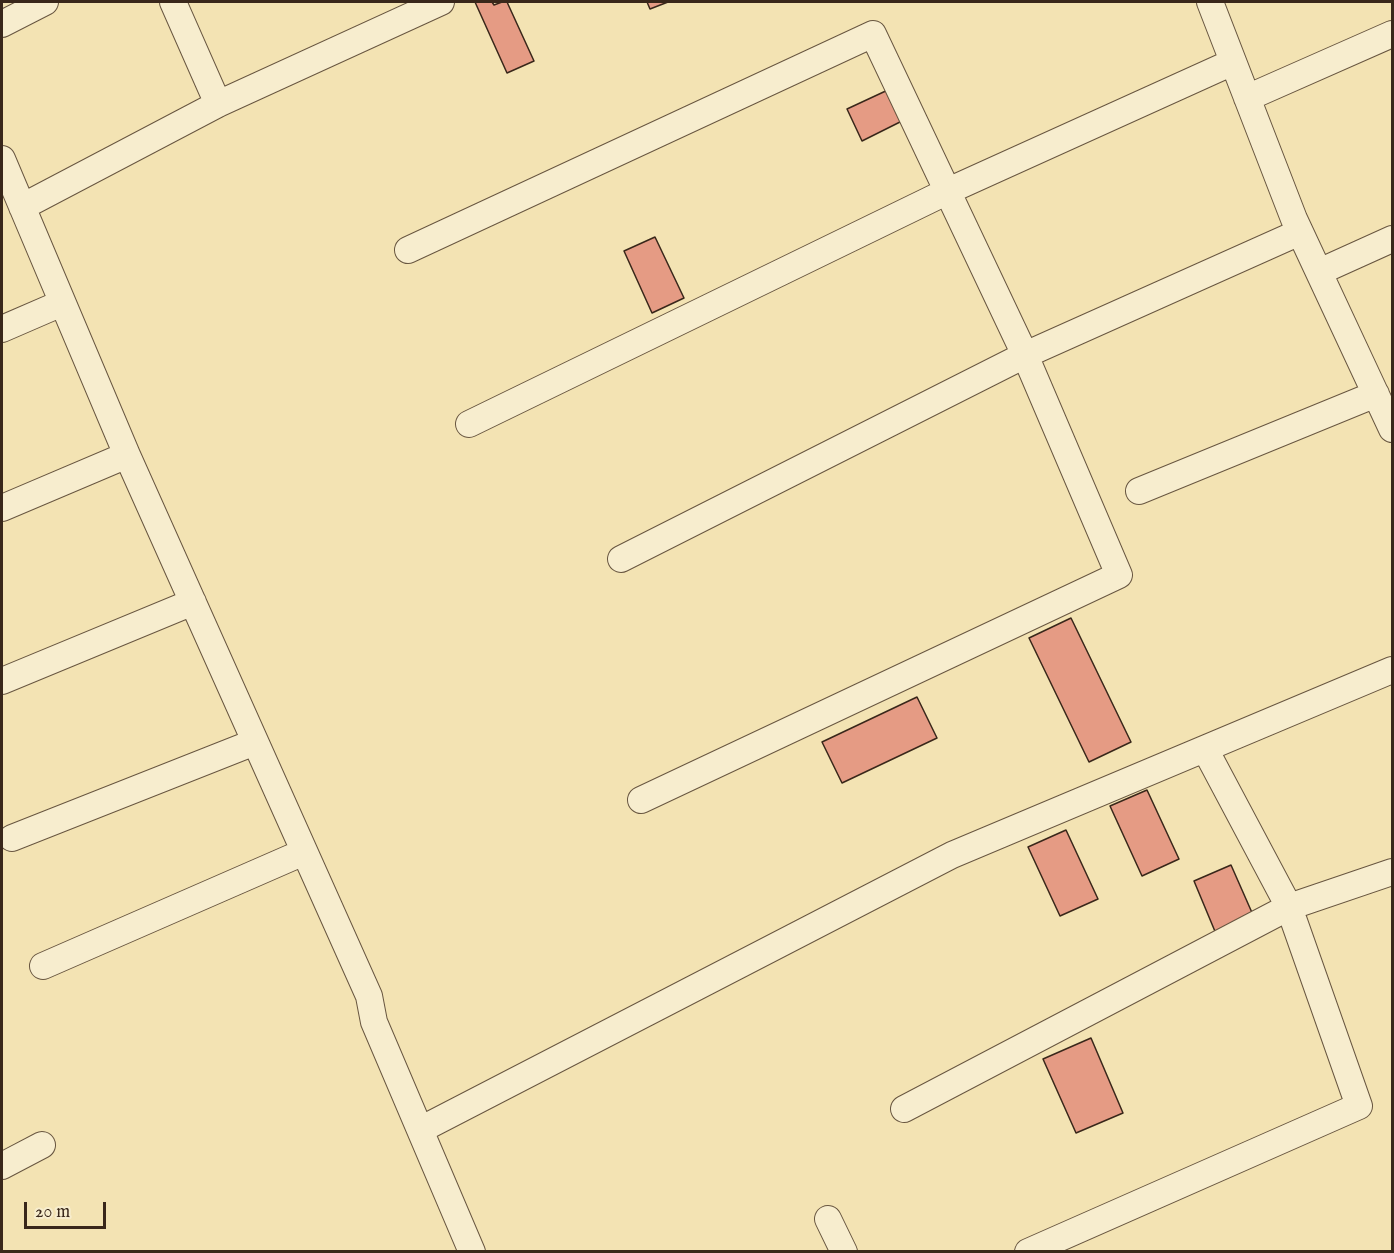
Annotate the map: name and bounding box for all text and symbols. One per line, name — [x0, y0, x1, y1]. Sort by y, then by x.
scale bar — [27, 1190, 110, 1228]
text: 20 m — [35, 1201, 70, 1224]

